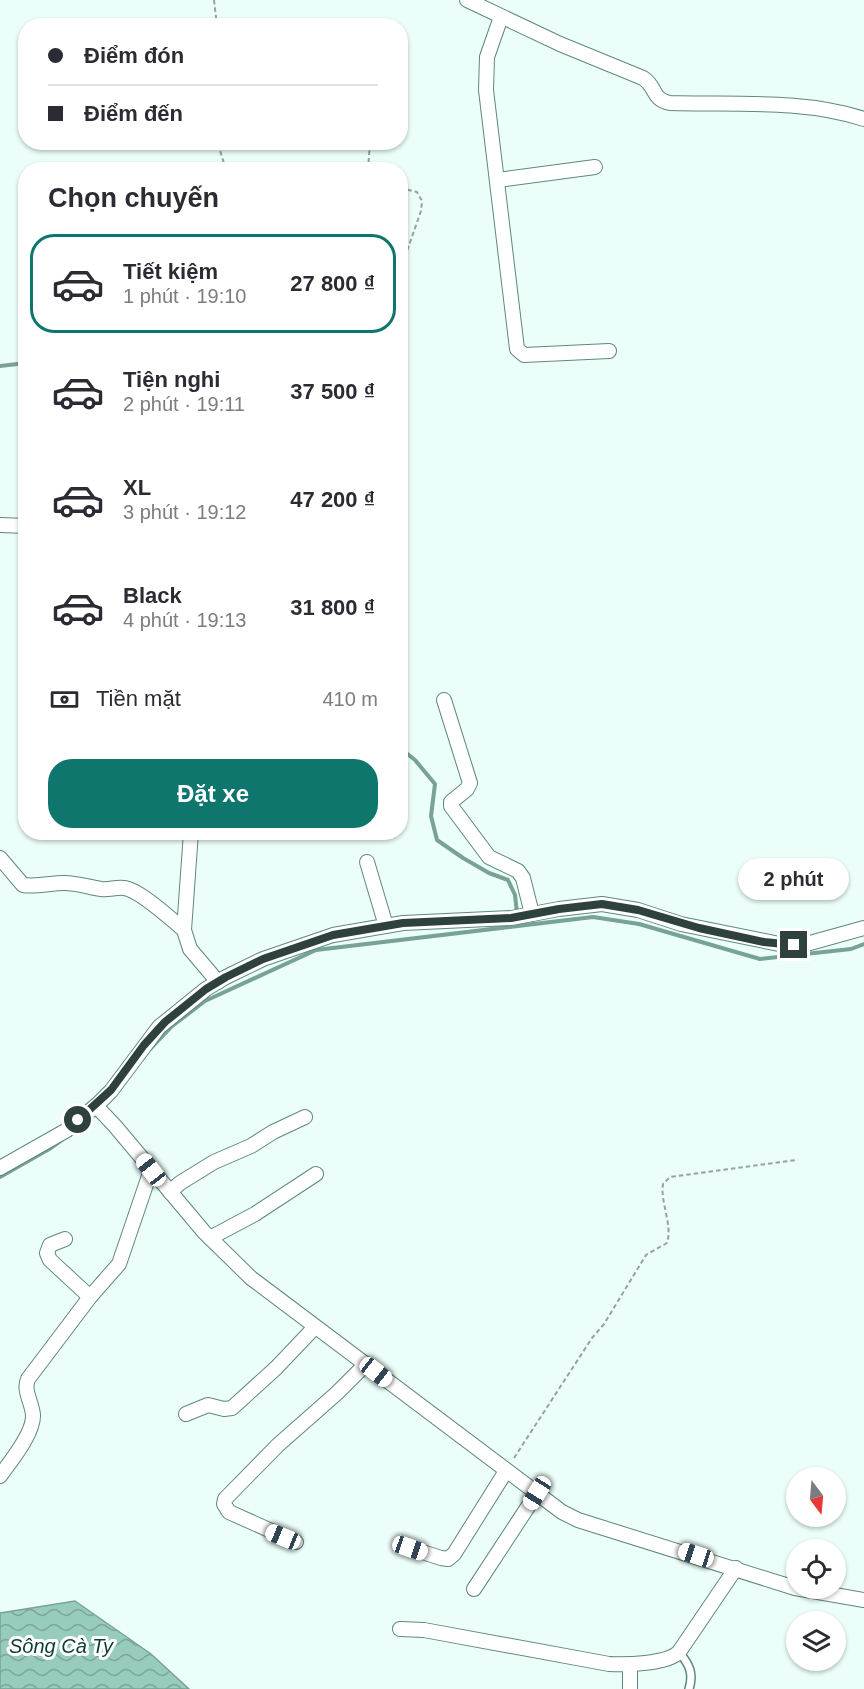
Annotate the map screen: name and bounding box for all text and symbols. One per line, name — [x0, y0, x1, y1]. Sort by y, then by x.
text: Điểm đón — [84, 43, 184, 68]
text: Điểm đến — [84, 101, 183, 126]
text: Chọn chuyến — [48, 183, 219, 213]
icon: car — [51, 257, 105, 311]
text: Tiết kiệm — [123, 259, 218, 284]
text: 27 800 ₫ — [290, 271, 375, 296]
text: 1 phút · 19:10 — [123, 285, 246, 307]
icon: car — [51, 365, 105, 419]
text: Tiện nghi — [123, 367, 220, 392]
text: 37 500 ₫ — [290, 379, 375, 404]
text: 2 phút · 19:11 — [123, 393, 245, 415]
icon: car — [51, 473, 105, 527]
text: XL — [123, 475, 151, 500]
text: 47 200 ₫ — [290, 487, 375, 512]
text: 3 phút · 19:12 — [123, 501, 246, 523]
icon: car — [51, 581, 105, 635]
text: Black — [123, 583, 182, 608]
text: 31 800 ₫ — [290, 595, 375, 620]
text: 4 phút · 19:13 — [123, 609, 246, 631]
icon: cash — [48, 683, 81, 716]
text: Tiền mặt — [96, 686, 181, 711]
text: 410 m — [322, 688, 378, 710]
button: Đặt xe — [48, 759, 378, 828]
callout: 2 phút — [738, 858, 850, 900]
text: 2 phút — [764, 868, 824, 890]
route end — [780, 931, 807, 958]
route start — [64, 1106, 91, 1133]
car — [133, 1150, 169, 1190]
car — [356, 1354, 396, 1390]
north arrow — [786, 1467, 846, 1527]
map controls — [786, 1467, 846, 1671]
car — [520, 1473, 554, 1513]
car — [263, 1522, 303, 1552]
car — [390, 1534, 430, 1562]
button: locate — [786, 1539, 846, 1599]
car — [676, 1541, 716, 1569]
button: layers — [786, 1611, 846, 1671]
water label: Sông Cà Ty — [9, 1635, 114, 1657]

